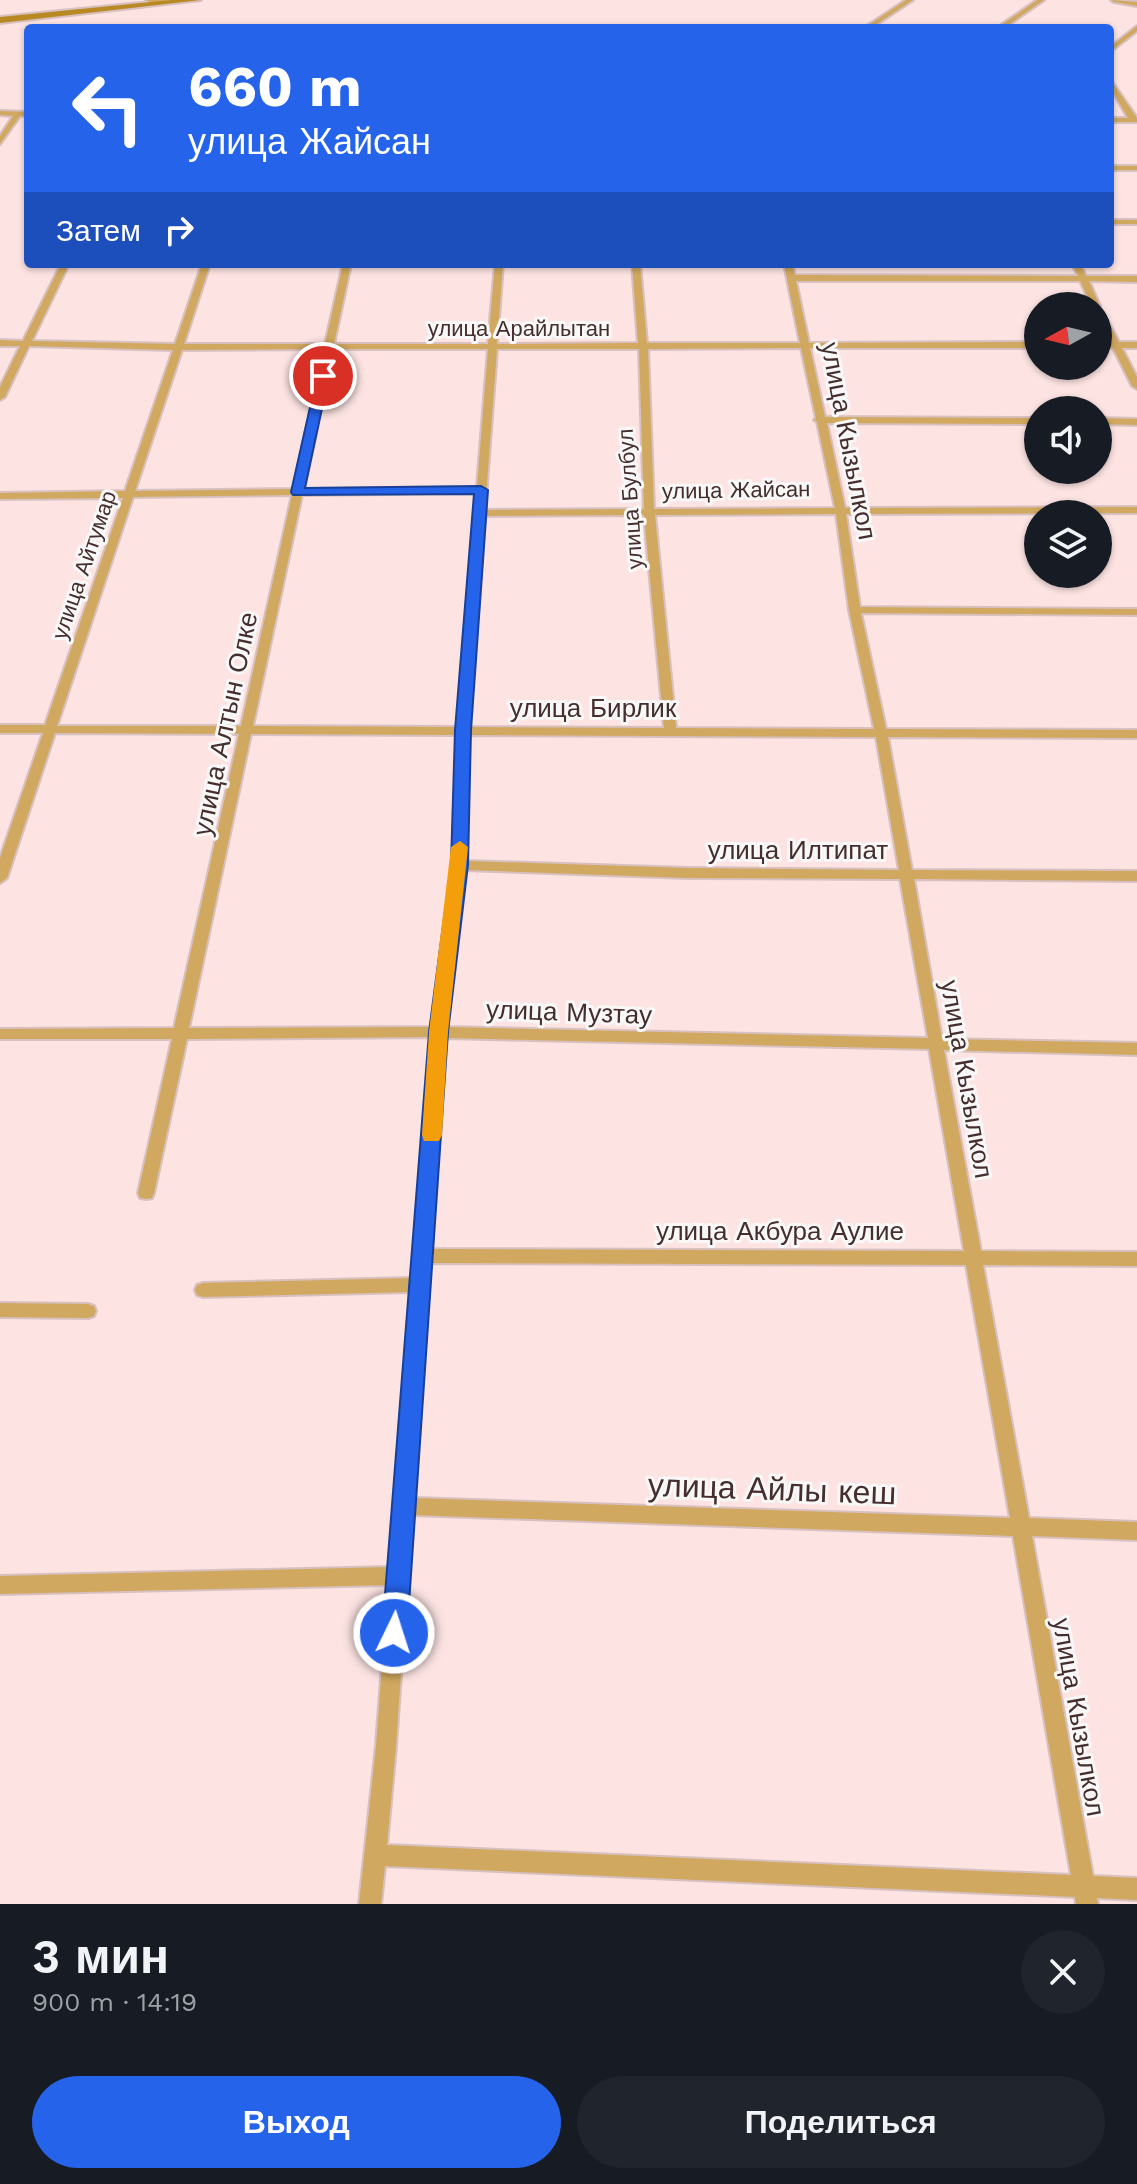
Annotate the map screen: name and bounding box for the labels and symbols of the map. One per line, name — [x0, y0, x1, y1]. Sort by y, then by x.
north arrow — [1024, 292, 1112, 380]
street label: улица Арайлытан — [428, 316, 610, 341]
street label: улица Кызылкол — [815, 340, 883, 542]
pin — [289, 342, 357, 410]
street label: улица Булбул — [613, 428, 647, 570]
street label: улица Жайсан — [662, 476, 810, 504]
street label: улица Айтумар — [47, 487, 121, 643]
street label: улица Алтын Олке — [187, 609, 263, 839]
street label: улица Бирлик — [510, 693, 677, 723]
street label: улица Илтипат — [708, 835, 888, 865]
street label: улица Кызылкол — [935, 978, 999, 1180]
street label: улица Музтау — [486, 994, 652, 1030]
street label: улица Акбура Аулие — [656, 1216, 904, 1246]
street label: улица Айлы кеш — [647, 1466, 897, 1512]
position arrow — [352, 1591, 436, 1675]
street label: улица Кызылкол — [1047, 1616, 1111, 1818]

